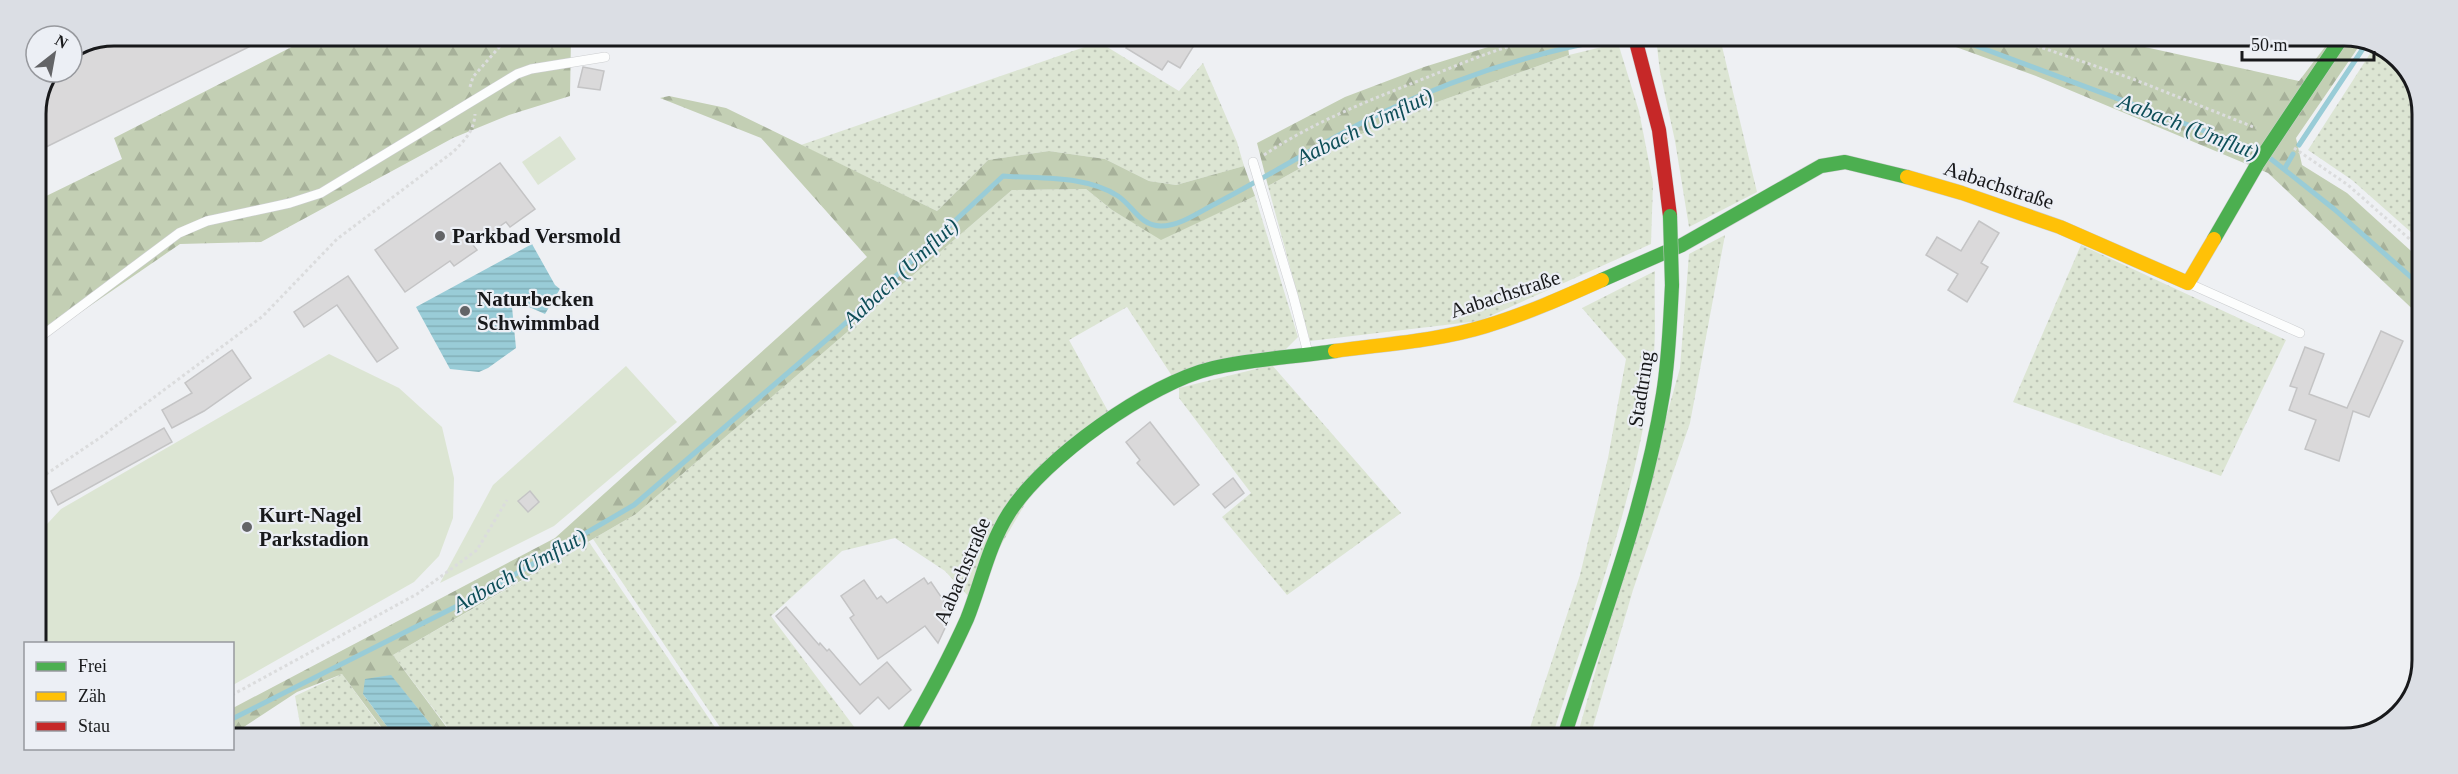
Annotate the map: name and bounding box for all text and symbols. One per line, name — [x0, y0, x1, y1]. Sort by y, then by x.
north arrow — [24, 24, 84, 84]
scale bar — [2242, 24, 2374, 62]
text: N — [52, 31, 71, 52]
text: 50 m — [2251, 35, 2288, 55]
water label: Aabach (Umflut) — [1290, 83, 1436, 171]
water label: Aabach (Umflut) — [2113, 87, 2263, 165]
street label: Aabachstraße — [1941, 156, 2057, 214]
water label: Aabach (Umflut) — [836, 213, 963, 333]
place label: Parkbad Versmold — [452, 224, 621, 248]
marker: Parkbad Versmold — [433, 229, 447, 243]
street label: Aabachstraße — [1447, 265, 1563, 323]
place label: Naturbecken Schwimmbad — [477, 287, 600, 335]
marker: Naturbecken Schwimmbad — [458, 304, 472, 318]
street label: Stadtring — [1623, 349, 1659, 429]
place label: Kurt-Nagel Parkstadion — [259, 503, 369, 551]
street label: Aabachstraße — [929, 514, 995, 628]
marker: Kurt-Nagel Parkstadion — [240, 520, 254, 534]
water label: Aabach (Umflut) — [447, 524, 590, 618]
legend — [24, 642, 234, 750]
text: Frei — [78, 656, 107, 676]
text: Zäh — [78, 686, 106, 706]
text: Stau — [78, 716, 110, 736]

